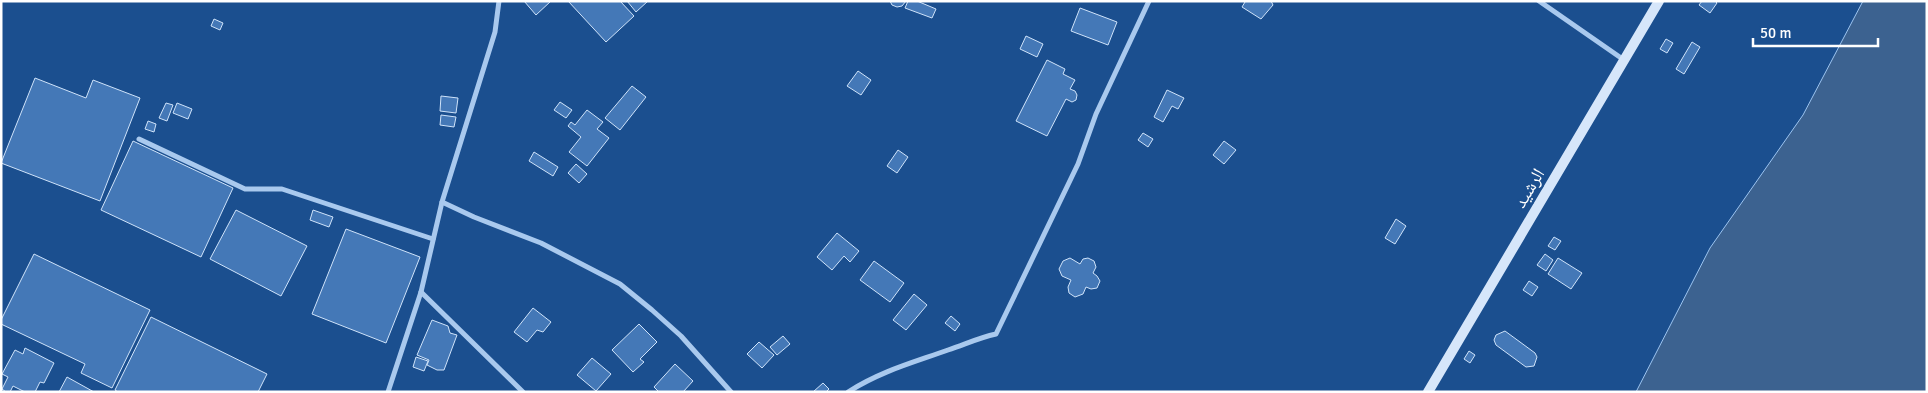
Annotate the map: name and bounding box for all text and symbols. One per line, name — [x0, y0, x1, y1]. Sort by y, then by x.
scale bar — [1753, 15, 1878, 47]
text: 50 m — [1760, 24, 1791, 42]
street label: الرشيد — [1509, 164, 1549, 212]

